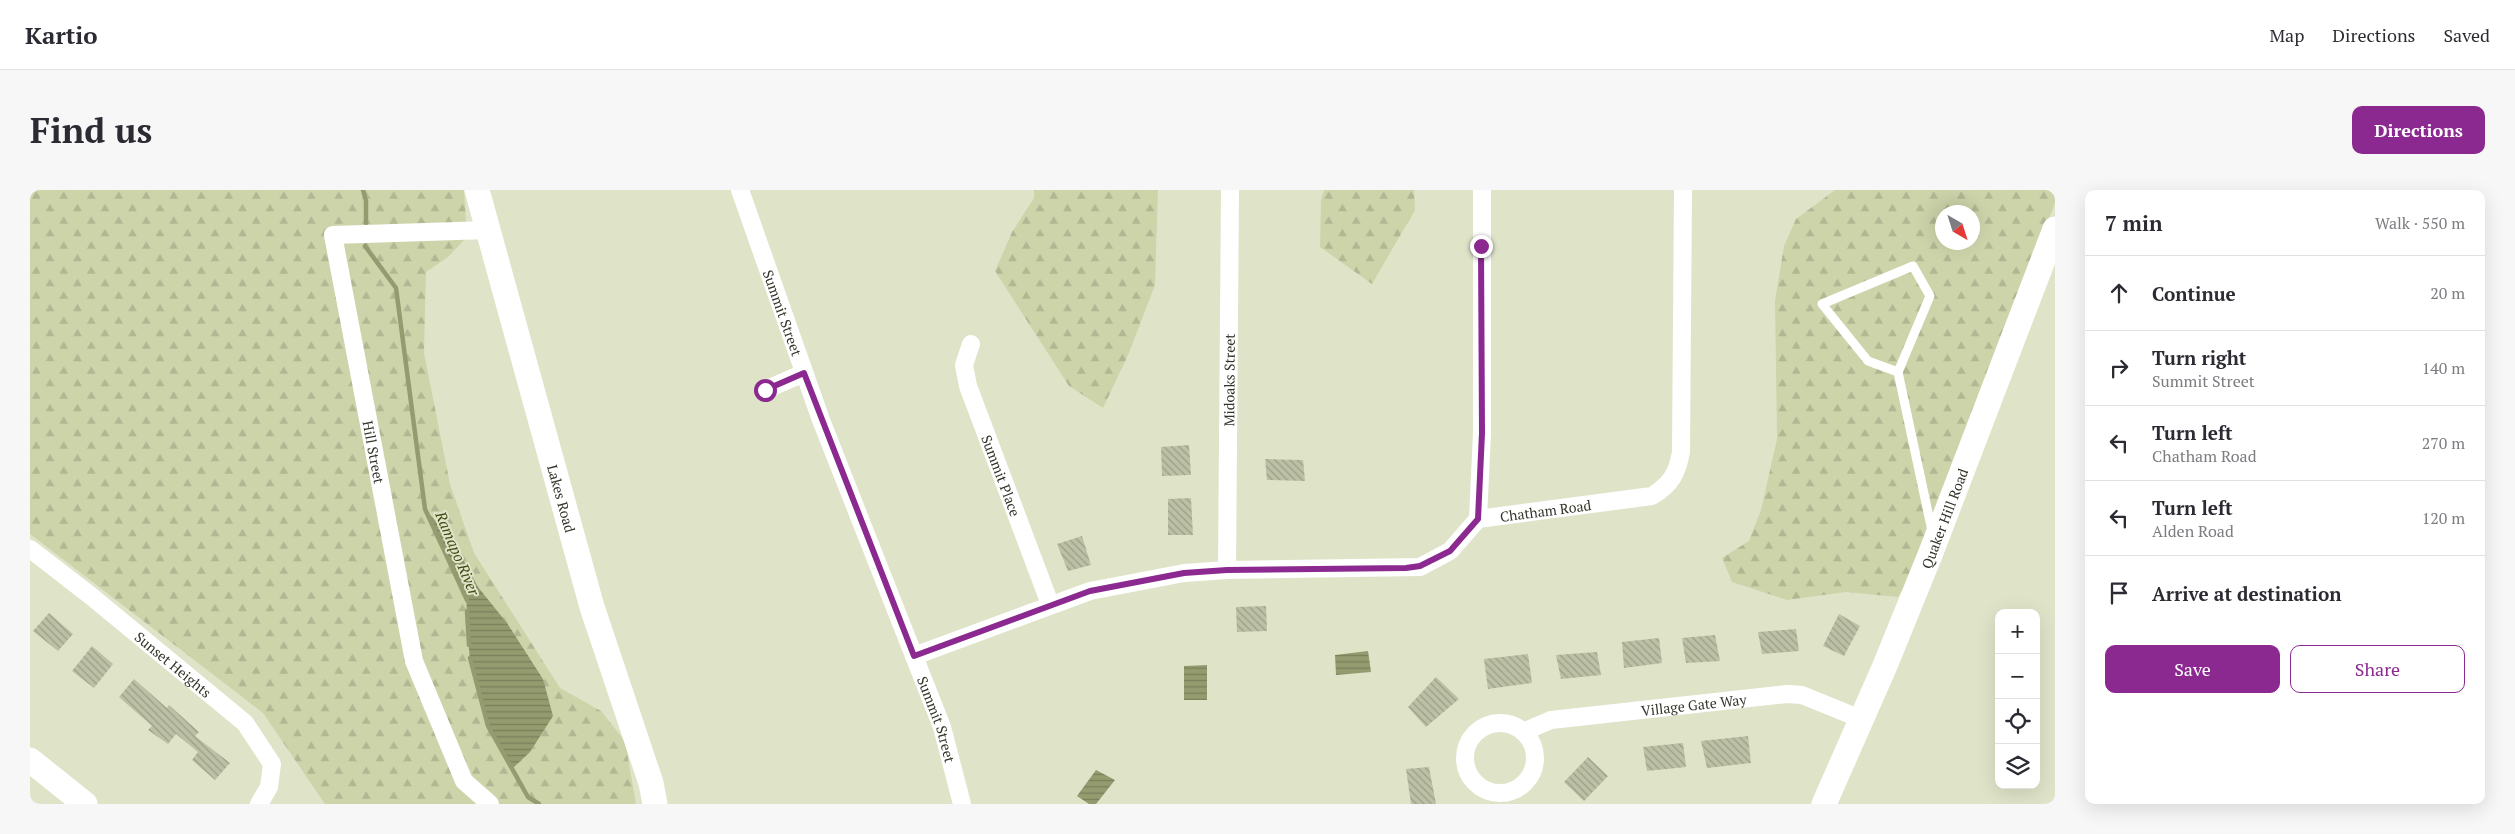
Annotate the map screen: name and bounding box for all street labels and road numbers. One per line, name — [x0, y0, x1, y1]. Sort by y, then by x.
street label: Summit Street — [759, 267, 807, 359]
street label: Midoaks Street — [1219, 333, 1238, 427]
street label: Hill Street — [359, 419, 390, 486]
street label: Summit Place — [978, 432, 1026, 519]
street label: Lakes Road — [544, 462, 581, 535]
street label: Quaker Hill Road — [1916, 465, 1972, 571]
street label: Chatham Road — [1499, 495, 1592, 526]
street label: Sunset Heights — [131, 627, 216, 701]
street label: Summit Street — [913, 673, 960, 765]
street label: Village Gate Way — [1640, 689, 1748, 720]

